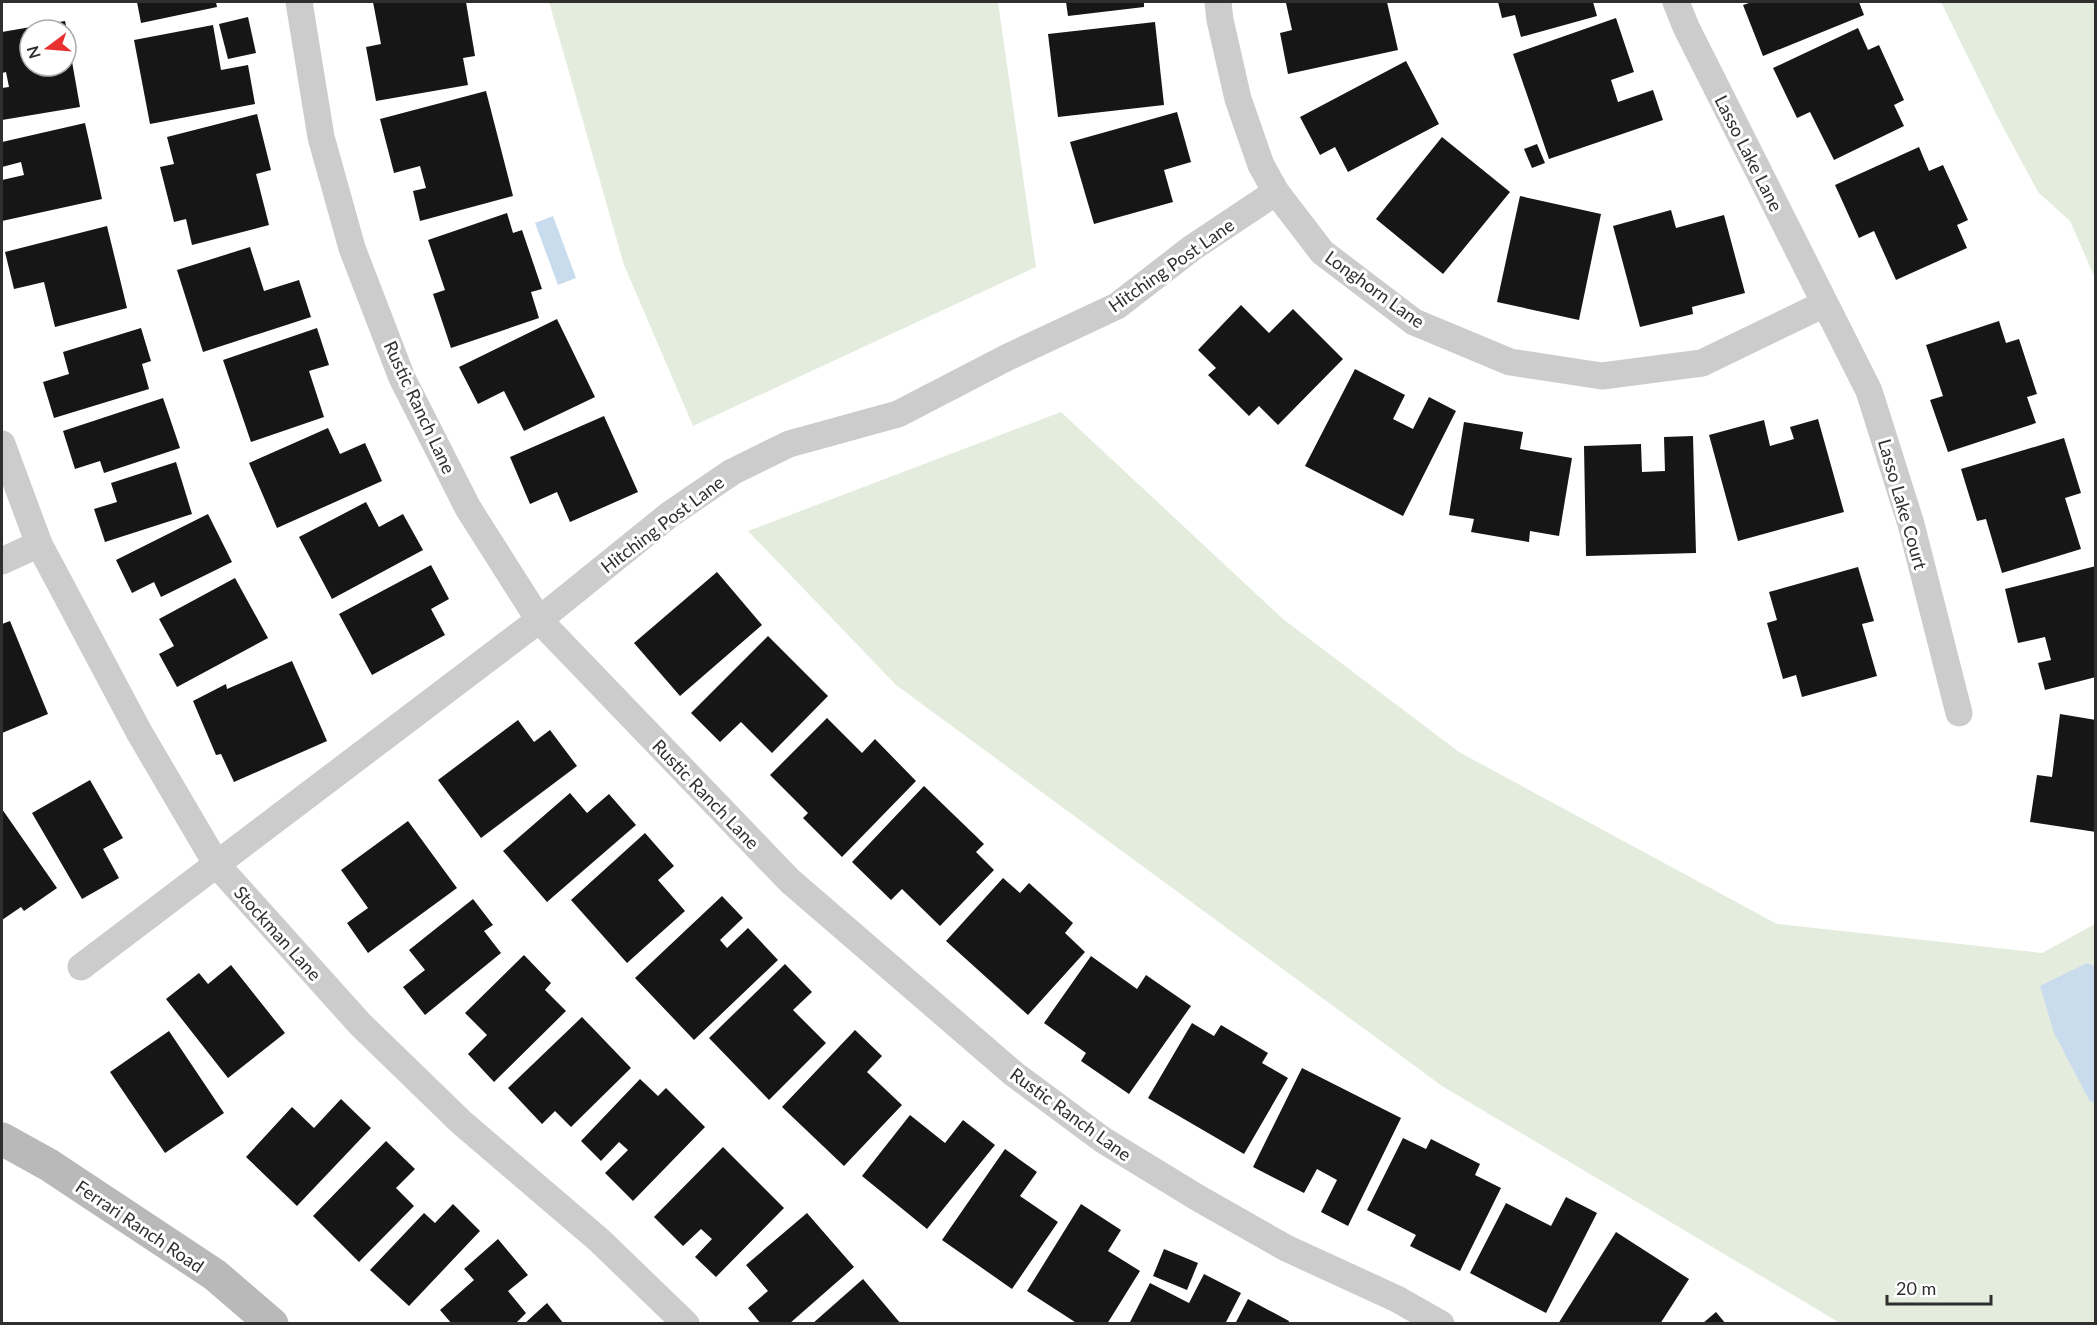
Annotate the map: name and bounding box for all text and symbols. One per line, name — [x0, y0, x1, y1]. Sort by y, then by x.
north arrow — [18, 18, 78, 78]
text: N — [22, 44, 44, 61]
street label: Lasso Lake Lane — [1710, 91, 1788, 215]
street label: Hitching Post Lane — [1104, 213, 1238, 317]
street label: Longhorn Lane — [1321, 246, 1429, 332]
street label: Rustic Ranch Lane — [380, 337, 460, 477]
street label: Lasso Lake Court — [1874, 436, 1932, 572]
street label: Hitching Post Lane — [596, 471, 728, 577]
street label: Rustic Ranch Lane — [648, 735, 764, 853]
street label: Stockman Lane — [230, 881, 326, 985]
street label: Rustic Ranch Lane — [1006, 1063, 1136, 1165]
street label: Ferrari Ranch Road — [72, 1175, 208, 1277]
scale bar — [1887, 1268, 1990, 1306]
text: 20 m — [1896, 1277, 1936, 1299]

